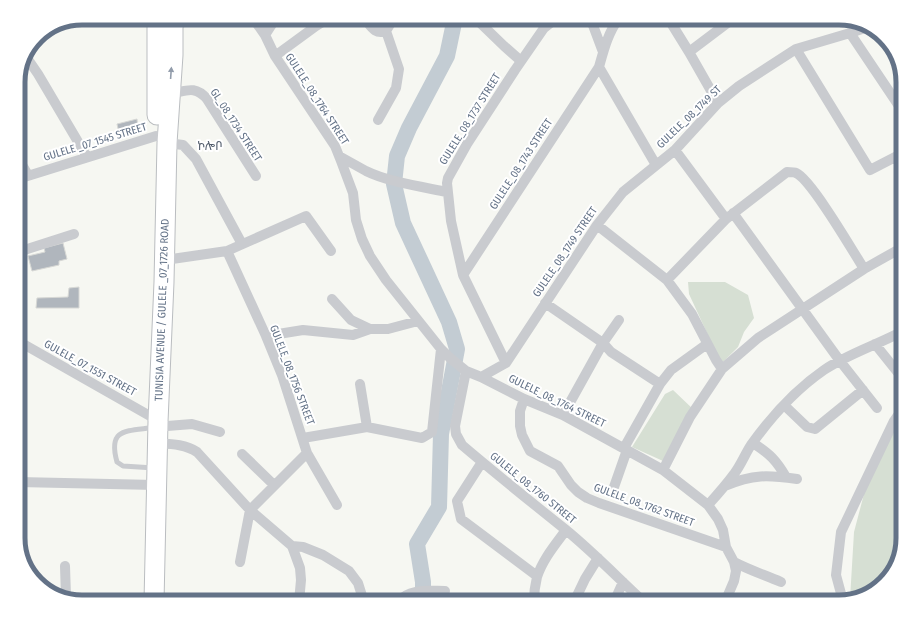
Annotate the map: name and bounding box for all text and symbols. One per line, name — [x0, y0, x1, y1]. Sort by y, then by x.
street label: GULELE_08_1764 STREET — [283, 51, 352, 148]
one-way arrow — [168, 67, 175, 79]
street label: GULELE_08_1737 STREET — [437, 70, 504, 167]
street label: GULELE_08_1749 ST — [654, 82, 725, 151]
street label: GL_08_1734 STREET — [208, 86, 265, 165]
street label: GULELE_08_1743 STREET — [487, 115, 556, 212]
street label: GULELE _07_1545 STREET — [42, 120, 149, 164]
district label: ኮሎቦ — [197, 139, 223, 153]
street label: GULELE_08_1749 STREET — [530, 204, 601, 300]
street label: TUNISIA AVENUE / GULELE _07_1726 ROAD — [152, 219, 172, 401]
street label: GULELE_08_1756 STREET — [267, 323, 317, 428]
street label: GULELE_07_1551 STREET — [42, 337, 139, 399]
street label: GULELE_08_1764 STREET — [506, 372, 608, 431]
street label: GULELE_08_1760 STREET — [487, 449, 579, 527]
street label: GULELE_08_1762 STREET — [592, 481, 697, 530]

